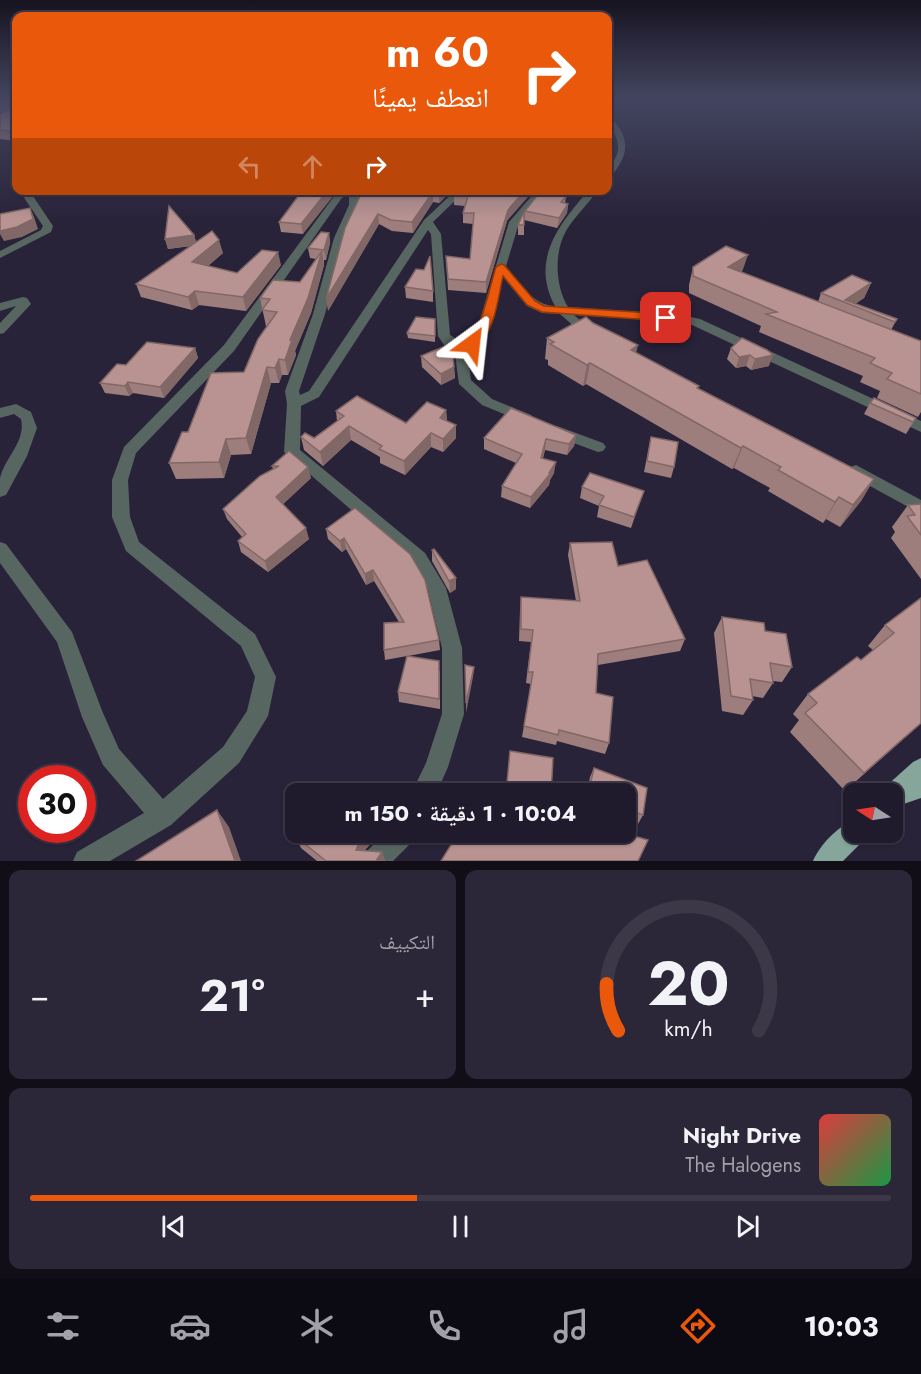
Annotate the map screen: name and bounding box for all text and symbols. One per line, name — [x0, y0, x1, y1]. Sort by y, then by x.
text: 60 m — [386, 22, 489, 83]
icon: right — [510, 36, 588, 114]
text: انعطف يمينًا — [372, 78, 489, 117]
icon: left — [233, 150, 266, 183]
icon: ahead — [296, 150, 329, 183]
icon: right — [359, 150, 392, 183]
pin — [640, 292, 691, 343]
icon: arrive — [649, 301, 682, 334]
position arrow — [440, 312, 504, 376]
speed limit sign: 30 — [18, 765, 96, 843]
north arrow — [843, 783, 903, 843]
map controls — [843, 783, 903, 843]
text: 10:04 · 1 دقيقة · 150 m — [345, 797, 576, 829]
text: التكييف — [379, 928, 435, 957]
text: 20 — [647, 938, 730, 1028]
text: 21° — [199, 963, 265, 1028]
text: − — [30, 972, 49, 1019]
text: + — [415, 972, 435, 1019]
text: km/h — [664, 1014, 713, 1045]
text: Night Drive — [683, 1119, 801, 1151]
text: The Halogens — [685, 1151, 801, 1180]
icon: previous — [157, 1210, 190, 1243]
icon: pause — [444, 1210, 477, 1243]
icon: next — [731, 1210, 764, 1243]
icon: filters — [42, 1305, 84, 1347]
icon: car — [169, 1305, 211, 1347]
icon: climate — [296, 1305, 338, 1347]
icon: phone — [423, 1305, 465, 1347]
icon: music — [550, 1305, 592, 1347]
icon: directions — [677, 1305, 719, 1347]
text: 10:03 — [804, 1307, 879, 1346]

